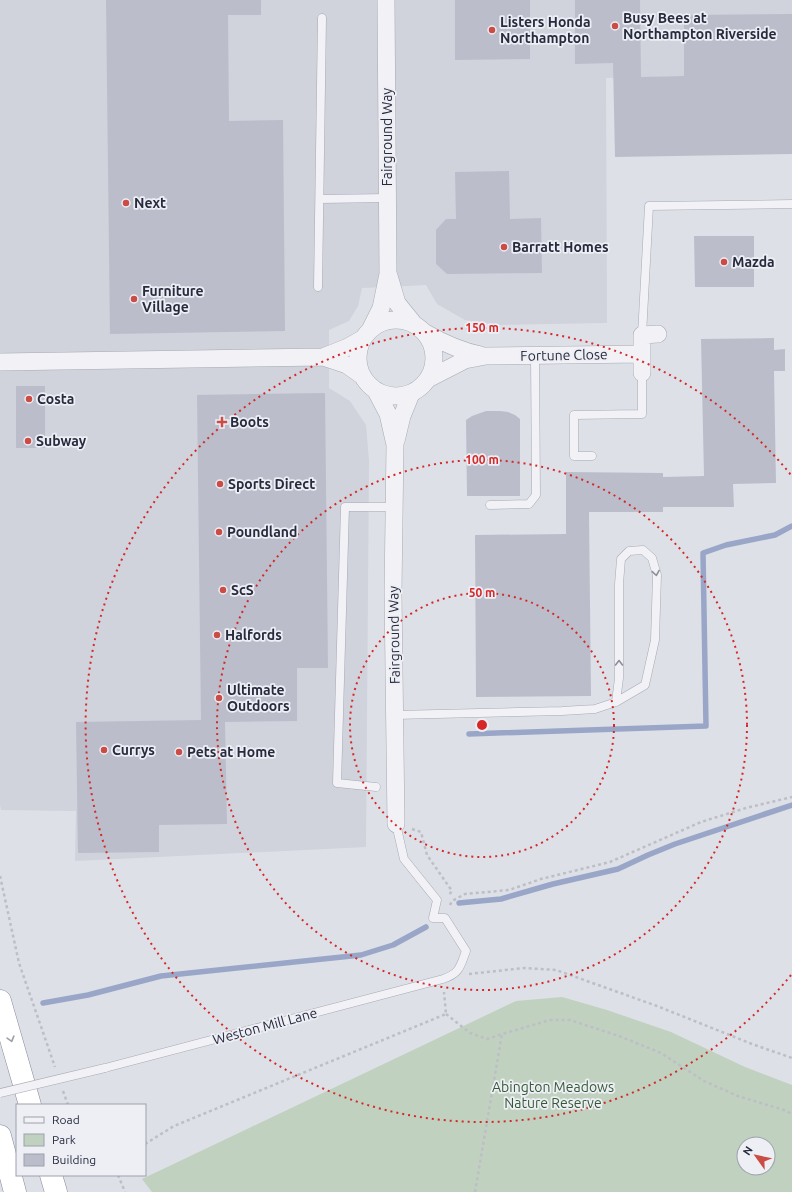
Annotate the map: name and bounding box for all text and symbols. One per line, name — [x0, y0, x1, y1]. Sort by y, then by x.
place label: Busy Bees at Northampton Riverside — [623, 10, 777, 42]
place label: Listers Honda Northampton — [500, 14, 591, 46]
marker: Busy Bees at Northampton Riverside — [610, 21, 620, 31]
marker: Listers Honda Northampton — [487, 25, 497, 35]
street label: Fairground Way — [379, 88, 395, 186]
place label: Next — [134, 195, 166, 211]
marker: Next — [121, 198, 131, 208]
place label: Barratt Homes — [512, 239, 609, 255]
marker: Barratt Homes — [499, 242, 509, 252]
place label: Mazda — [732, 254, 775, 270]
marker: Mazda — [719, 257, 729, 267]
place label: Furniture Village — [142, 283, 204, 315]
marker: Furniture Village — [129, 294, 139, 304]
text: 150 m — [465, 321, 499, 334]
street label: Fortune Close — [520, 346, 608, 364]
place label: Costa — [37, 391, 74, 407]
marker: Costa — [24, 394, 34, 404]
place label: Boots — [230, 414, 269, 430]
marker: Boots — [217, 417, 227, 427]
place label: Subway — [36, 433, 87, 449]
marker: Subway — [23, 436, 33, 446]
text: 100 m — [465, 453, 499, 466]
place label: Sports Direct — [228, 476, 315, 492]
marker: Sports Direct — [215, 479, 225, 489]
place label: Poundland — [227, 524, 297, 540]
marker: Poundland — [214, 527, 224, 537]
one-way arrow — [651, 570, 660, 576]
place label: ScS — [231, 582, 254, 598]
marker: ScS — [218, 585, 228, 595]
street label: Fairground Way — [385, 586, 403, 684]
text: 50 m — [469, 586, 495, 599]
place label: Halfords — [225, 627, 282, 643]
marker: Halfords — [212, 630, 222, 640]
one-way arrow — [615, 660, 623, 666]
place label: Ultimate Outdoors — [227, 682, 290, 714]
marker: Ultimate Outdoors — [214, 693, 224, 703]
centre of rings — [475, 718, 489, 732]
place label: Currys — [112, 742, 155, 758]
place label: Pets at Home — [187, 744, 275, 760]
marker: Currys — [99, 745, 109, 755]
marker: Pets at Home — [174, 747, 184, 757]
street label: Weston Mill Lane — [211, 1004, 319, 1048]
one-way arrow — [6, 1035, 15, 1042]
park label: Abington Meadows Nature Reserve — [492, 1079, 614, 1111]
legend — [16, 1104, 146, 1176]
text: Road — [52, 1113, 80, 1126]
text: Park — [52, 1133, 76, 1146]
north arrow — [736, 1136, 776, 1176]
text: N — [740, 1144, 755, 1157]
text: Building — [52, 1153, 96, 1166]

